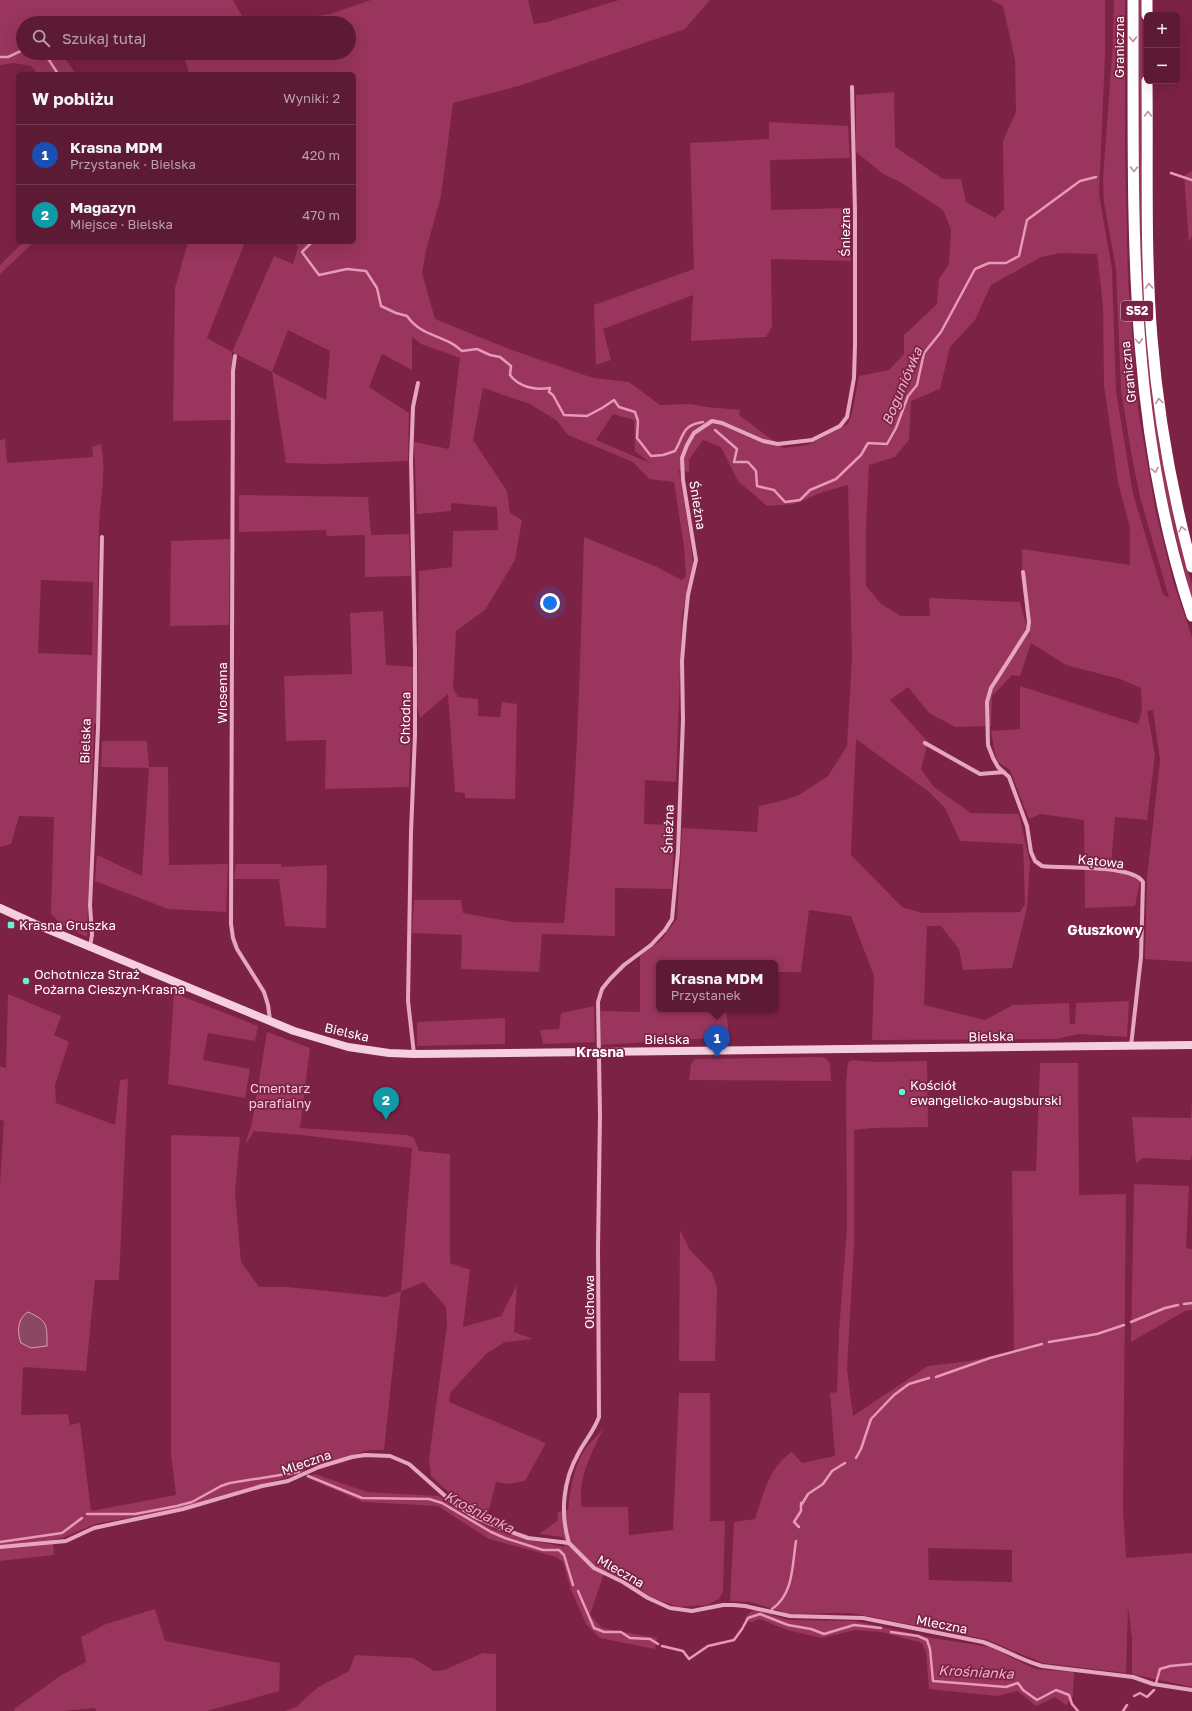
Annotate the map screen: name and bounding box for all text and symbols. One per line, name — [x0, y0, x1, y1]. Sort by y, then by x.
map controls — [1144, 12, 1180, 84]
button: + — [1144, 12, 1180, 48]
search box — [16, 16, 356, 60]
street label: Graniczna — [1111, 16, 1127, 78]
icon: search — [30, 27, 52, 49]
text: Szukaj tutaj — [62, 29, 146, 47]
one-way arrow — [1129, 36, 1137, 42]
button: − — [1144, 48, 1180, 84]
text: W pobliżu — [32, 88, 114, 109]
text: Wyniki: 2 — [283, 90, 340, 106]
one-way arrow — [1144, 111, 1152, 117]
text: Krasna MDM — [70, 138, 163, 156]
text: 1 — [42, 147, 48, 163]
text: 420 m — [302, 147, 340, 163]
text: Przystanek · Bielska — [70, 156, 196, 172]
one-way arrow — [1130, 166, 1138, 172]
text: Magazyn — [70, 198, 136, 216]
text: 2 — [41, 207, 49, 223]
text: 470 m — [302, 207, 340, 223]
street label: Śnieżna — [837, 207, 853, 257]
text: Miejsce · Bielska — [70, 216, 173, 232]
one-way arrow — [1145, 283, 1154, 289]
road number: S52 — [1121, 301, 1153, 321]
one-way arrow — [1134, 338, 1143, 344]
street label: Graniczna — [1117, 340, 1139, 404]
water label: Boguniówka — [878, 344, 926, 427]
one-way arrow — [1154, 398, 1163, 404]
one-way arrow — [1151, 467, 1159, 473]
street label: Śnieżna — [686, 479, 710, 531]
one-way arrow — [1178, 526, 1187, 533]
your location — [540, 593, 560, 613]
street label: Wiosenna — [214, 662, 230, 724]
street label: Chłodna — [397, 692, 413, 744]
street label: Bielska — [76, 718, 94, 764]
street label: Śnieżna — [659, 804, 677, 854]
street label: Kątowa — [1077, 851, 1125, 871]
place label: Krasna Gruszka — [19, 917, 116, 933]
marker: Krasna Gruszka — [6, 920, 16, 930]
district label: Głuszkowy — [1067, 921, 1143, 938]
popup — [656, 960, 778, 1012]
place label: Ochotnicza Straż Pożarna Cieszyn-Krasna — [34, 966, 185, 997]
text: Krasna MDM — [671, 969, 763, 987]
marker: Ochotnicza Straż Pożarna Cieszyn-Krasna — [21, 976, 31, 986]
text: Przystanek — [671, 987, 741, 1003]
street label: Bielska — [323, 1019, 371, 1045]
pin: 1 — [704, 1025, 730, 1058]
street label: Bielska — [968, 1028, 1014, 1044]
street label: Bielska — [644, 1031, 690, 1047]
district label: Krasna — [576, 1043, 624, 1060]
place label: Kościół ewangelicko-augsburski — [910, 1077, 1062, 1108]
park label: Cmentarz parafialny — [249, 1080, 312, 1111]
pin: 2 — [373, 1087, 399, 1120]
marker: Kościół ewangelicko-augsburski — [897, 1087, 907, 1097]
street label: Olchowa — [581, 1275, 597, 1329]
street label: Mleczna — [279, 1446, 333, 1478]
water label: Krośnianka — [442, 1487, 518, 1537]
street label: Mleczna — [595, 1551, 647, 1591]
street label: Mleczna — [915, 1611, 969, 1637]
water label: Krośnianka — [938, 1661, 1015, 1682]

